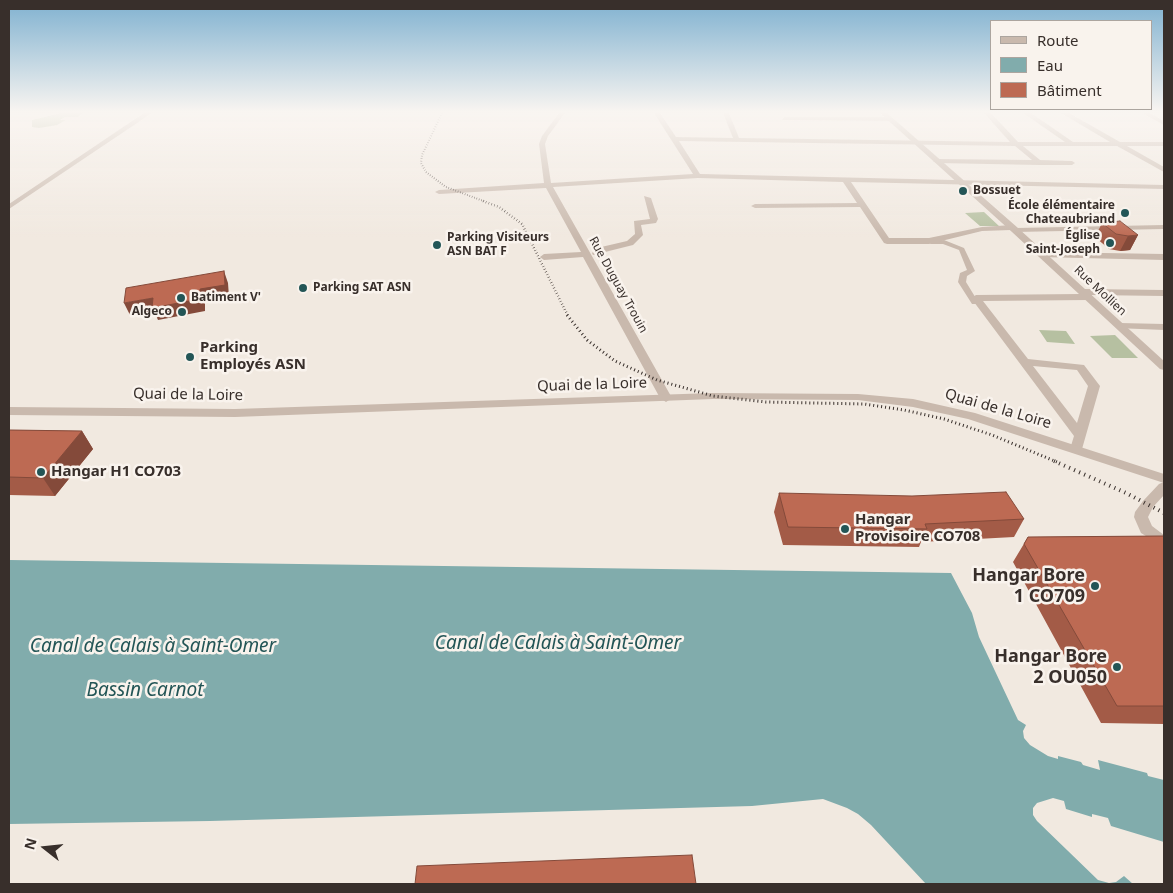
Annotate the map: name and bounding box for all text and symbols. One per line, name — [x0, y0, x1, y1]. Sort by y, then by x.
legend — [990, 20, 1153, 110]
text: Route — [1037, 30, 1079, 50]
text: Eau — [1037, 55, 1063, 75]
text: Bâtiment — [1037, 80, 1102, 100]
place label: Bossuet — [973, 184, 1021, 198]
marker: Bossuet — [957, 185, 969, 197]
place label: École élémentaire Chateaubriand — [1008, 199, 1115, 227]
marker: École élémentaire Chateaubriand — [1119, 207, 1131, 219]
place label: Église Saint-Joseph — [1026, 229, 1100, 257]
place label: Parking Visiteurs ASN BAT F — [447, 231, 549, 259]
street label: Rue Duguay Trouin — [586, 234, 650, 336]
marker: Église Saint-Joseph — [1104, 237, 1116, 249]
marker: Parking Visiteurs ASN BAT F — [431, 239, 443, 251]
street label: Rue Mollien — [1071, 263, 1129, 319]
place label: Parking SAT ASN — [313, 281, 411, 295]
marker: Parking SAT ASN — [297, 282, 309, 294]
place label: Batiment V' — [191, 291, 261, 305]
marker: Batiment V' — [175, 292, 187, 304]
place label: Algeco — [132, 305, 172, 319]
marker: Algeco — [176, 306, 188, 318]
place label: Parking Employés ASN — [200, 339, 306, 374]
marker: Parking Employés ASN — [184, 351, 196, 363]
street label: Quai de la Loire — [537, 374, 647, 396]
street label: Quai de la Loire — [133, 385, 243, 405]
street label: Quai de la Loire — [943, 385, 1053, 433]
place label: Hangar H1 CO703 — [51, 463, 181, 481]
marker: Hangar H1 CO703 — [35, 466, 47, 478]
place label: Hangar Provisoire CO708 — [855, 511, 980, 546]
marker: Hangar Provisoire CO708 — [839, 523, 851, 535]
place label: Hangar Bore 1 CO709 — [972, 565, 1085, 608]
marker: Hangar Bore 1 CO709 — [1089, 580, 1101, 592]
water label: Canal de Calais à Saint-Omer — [435, 633, 681, 655]
water label: Canal de Calais à Saint-Omer — [30, 636, 276, 658]
place label: Hangar Bore 2 OU050 — [994, 646, 1107, 689]
marker: Hangar Bore 2 OU050 — [1111, 661, 1123, 673]
water label: Bassin Carnot — [87, 680, 203, 702]
north arrow — [20, 823, 70, 873]
text: N — [19, 836, 41, 852]

